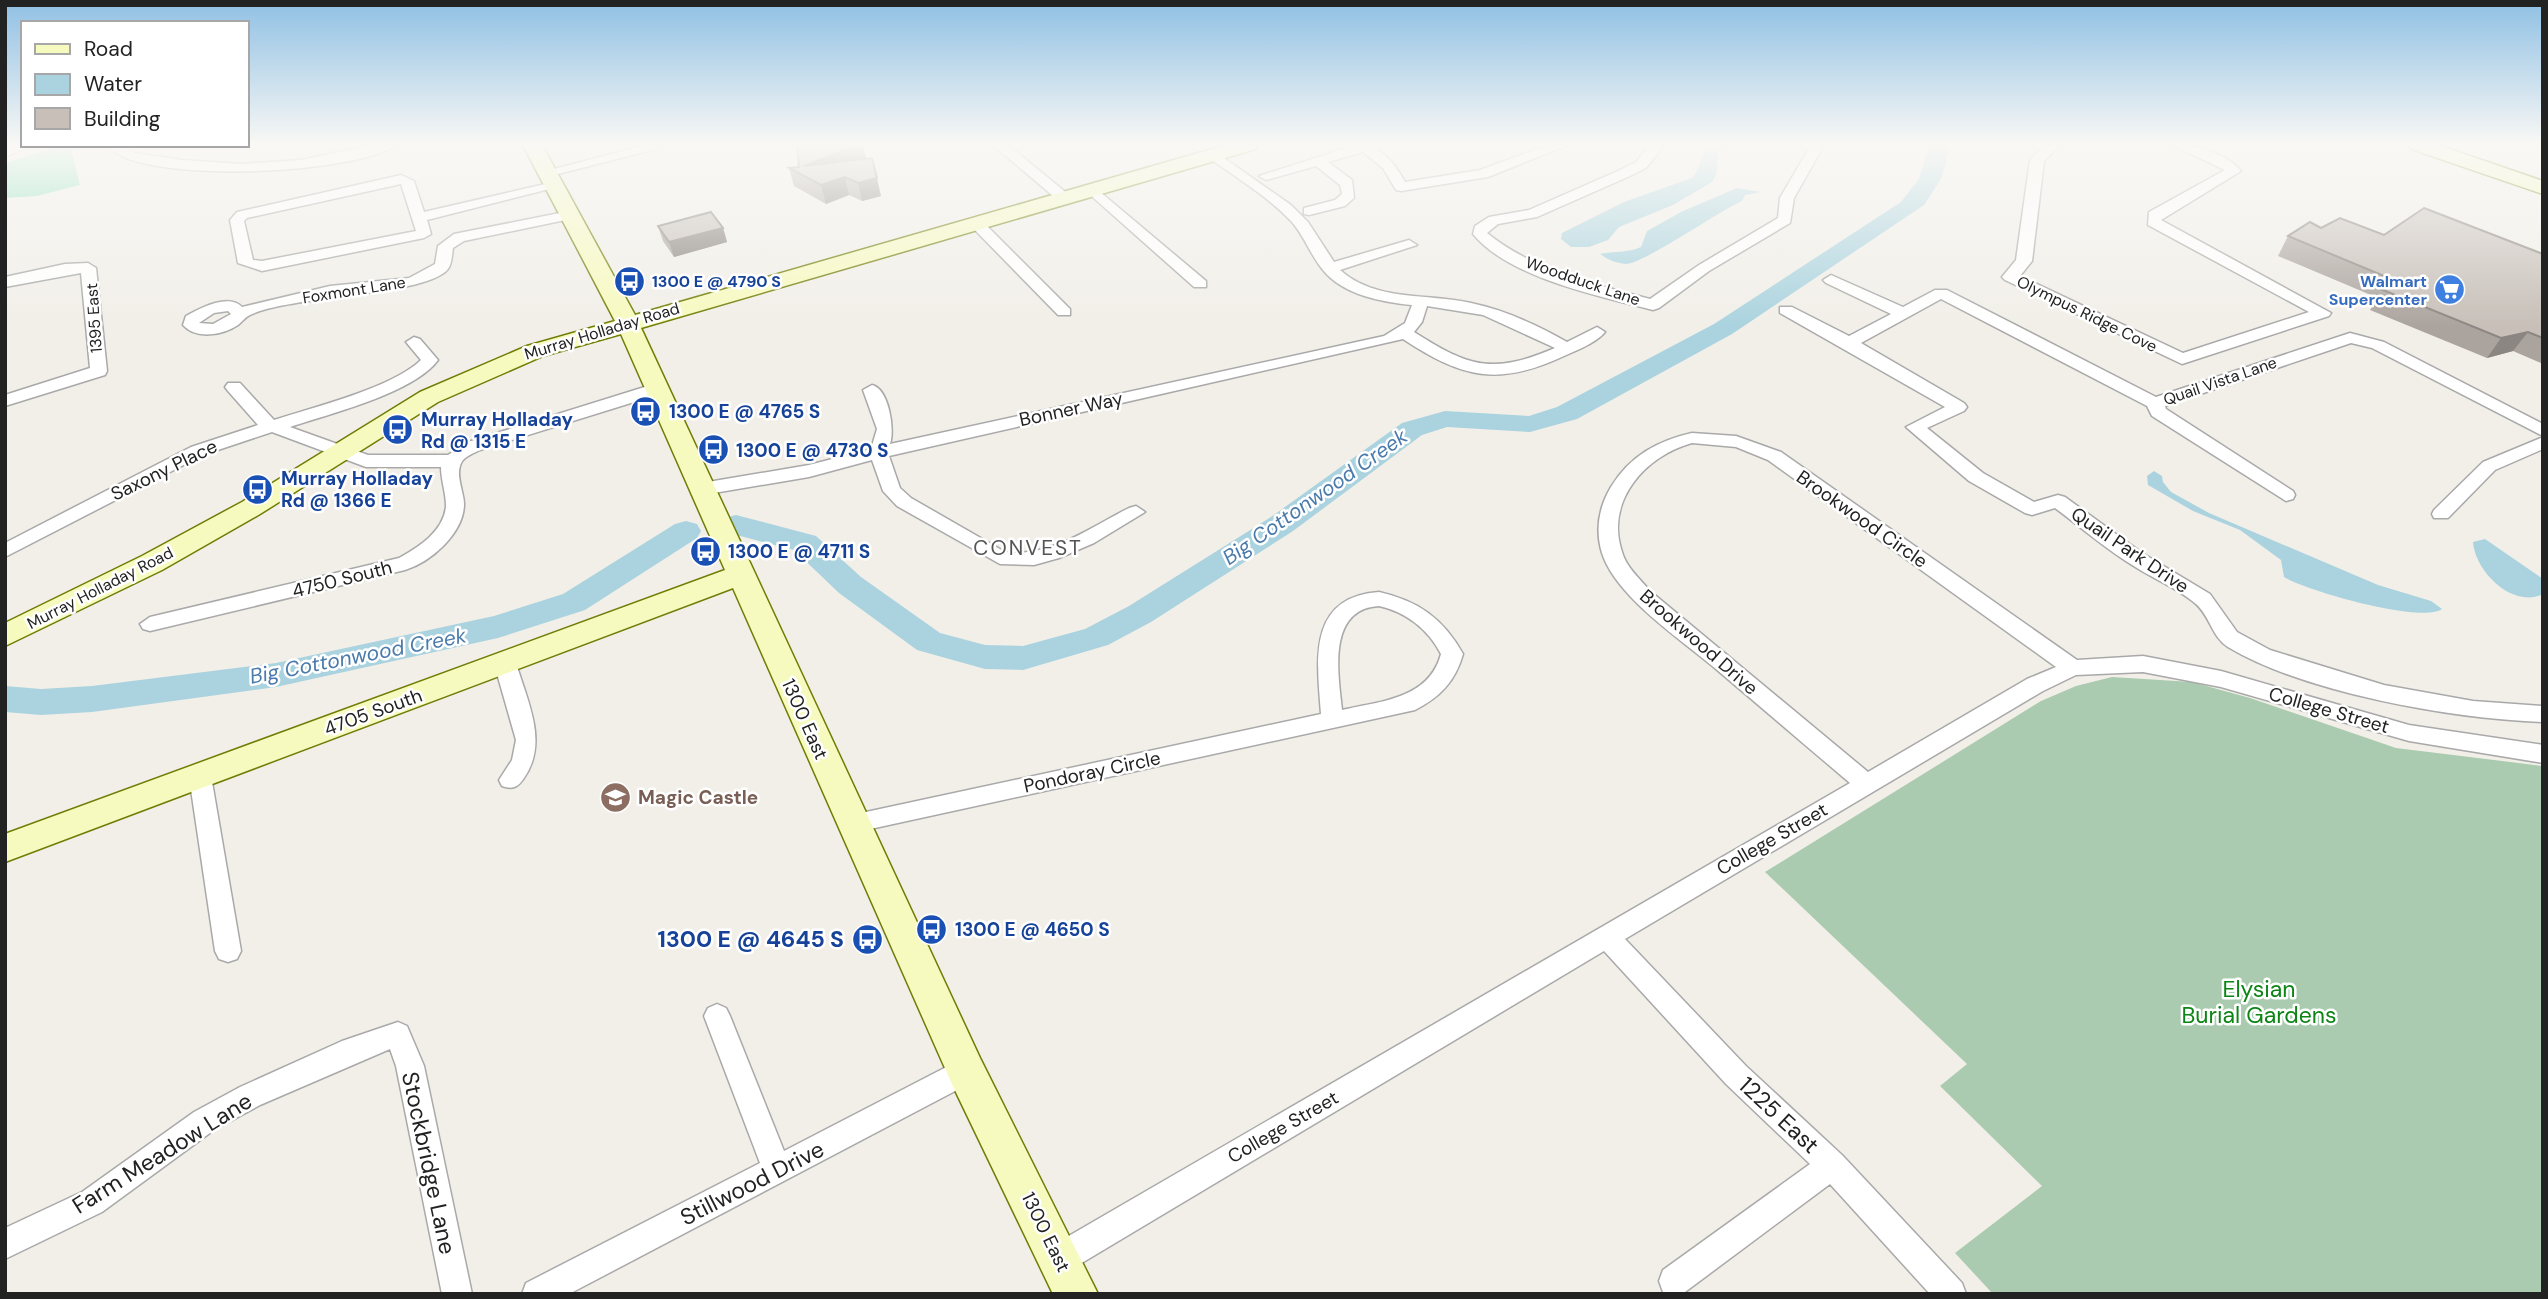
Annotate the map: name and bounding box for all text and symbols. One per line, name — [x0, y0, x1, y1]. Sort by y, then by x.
legend — [21, 21, 248, 147]
text: Road — [84, 35, 133, 63]
text: Water — [84, 70, 142, 98]
text: Building — [84, 105, 161, 133]
street label: Woodduck Lane — [1523, 252, 1643, 310]
bus stop icon: 1300 E @ 4790 S — [612, 264, 646, 298]
street label: Foxmont Lane — [301, 271, 407, 309]
place label: 1300 E @ 4790 S — [652, 271, 781, 292]
street label: Olympus Ridge Cove — [2013, 271, 2161, 357]
place label: Walmart Supercenter — [2329, 271, 2427, 310]
supermarket icon: Walmart Supercenter — [2433, 273, 2467, 307]
street label: 1395 East — [81, 282, 107, 354]
street label: Murray Holladay Road — [522, 297, 682, 365]
street label: Quail Vista Lane — [2160, 352, 2280, 410]
street label: Bonner Way — [1017, 386, 1126, 432]
bus stop icon: 1300 E @ 4765 S — [629, 394, 663, 428]
place label: 1300 E @ 4765 S — [669, 399, 820, 424]
place label: Murray Holladay Rd @ 1315 E — [421, 407, 573, 454]
bus stop icon: Murray Holladay Rd @ 1315 E — [381, 413, 415, 447]
water label: Big Cottonwood Creek — [1217, 422, 1413, 572]
bus stop icon: 1300 E @ 4730 S — [696, 433, 730, 467]
street label: Saxony Place — [107, 434, 221, 506]
place label: 1300 E @ 4730 S — [736, 438, 889, 463]
street label: Brookwood Circle — [1791, 464, 1933, 574]
place label: Murray Holladay Rd @ 1366 E — [281, 466, 433, 513]
bus stop icon: Murray Holladay Rd @ 1366 E — [241, 472, 275, 506]
street label: Quail Park Drive — [2066, 501, 2194, 599]
bus stop icon: 1300 E @ 4711 S — [688, 534, 722, 568]
district label: CONVEST — [973, 534, 1083, 562]
place label: 1300 E @ 4711 S — [728, 539, 870, 564]
street label: Murray Holladay Road — [23, 542, 177, 634]
street label: 4750 South — [289, 554, 395, 604]
street label: Brookwood Drive — [1635, 584, 1763, 700]
water label: Big Cottonwood Creek — [247, 621, 469, 691]
street label: 1300 East — [776, 675, 834, 763]
street label: College Street — [2266, 681, 2392, 739]
street label: 4705 South — [321, 683, 425, 741]
street label: Pondoray Circle — [1021, 745, 1163, 799]
school or university icon: Magic Castle — [598, 780, 632, 814]
place label: Magic Castle — [638, 785, 758, 810]
street label: College Street — [1712, 797, 1832, 881]
bus stop icon: 1300 E @ 4650 S — [915, 912, 949, 946]
place label: 1300 E @ 4650 S — [955, 917, 1110, 942]
bus stop icon: 1300 E @ 4645 S — [850, 922, 884, 956]
place label: 1300 E @ 4645 S — [658, 924, 844, 954]
park label: Elysian Burial Gardens — [2181, 974, 2337, 1030]
street label: Stockbridge Lane — [395, 1069, 463, 1257]
street label: 1225 East — [1732, 1070, 1826, 1160]
street label: College Street — [1223, 1085, 1343, 1169]
street label: Farm Meadow Lane — [67, 1086, 257, 1220]
street label: Stillwood Drive — [675, 1134, 829, 1232]
street label: 1300 East — [1016, 1188, 1076, 1276]

